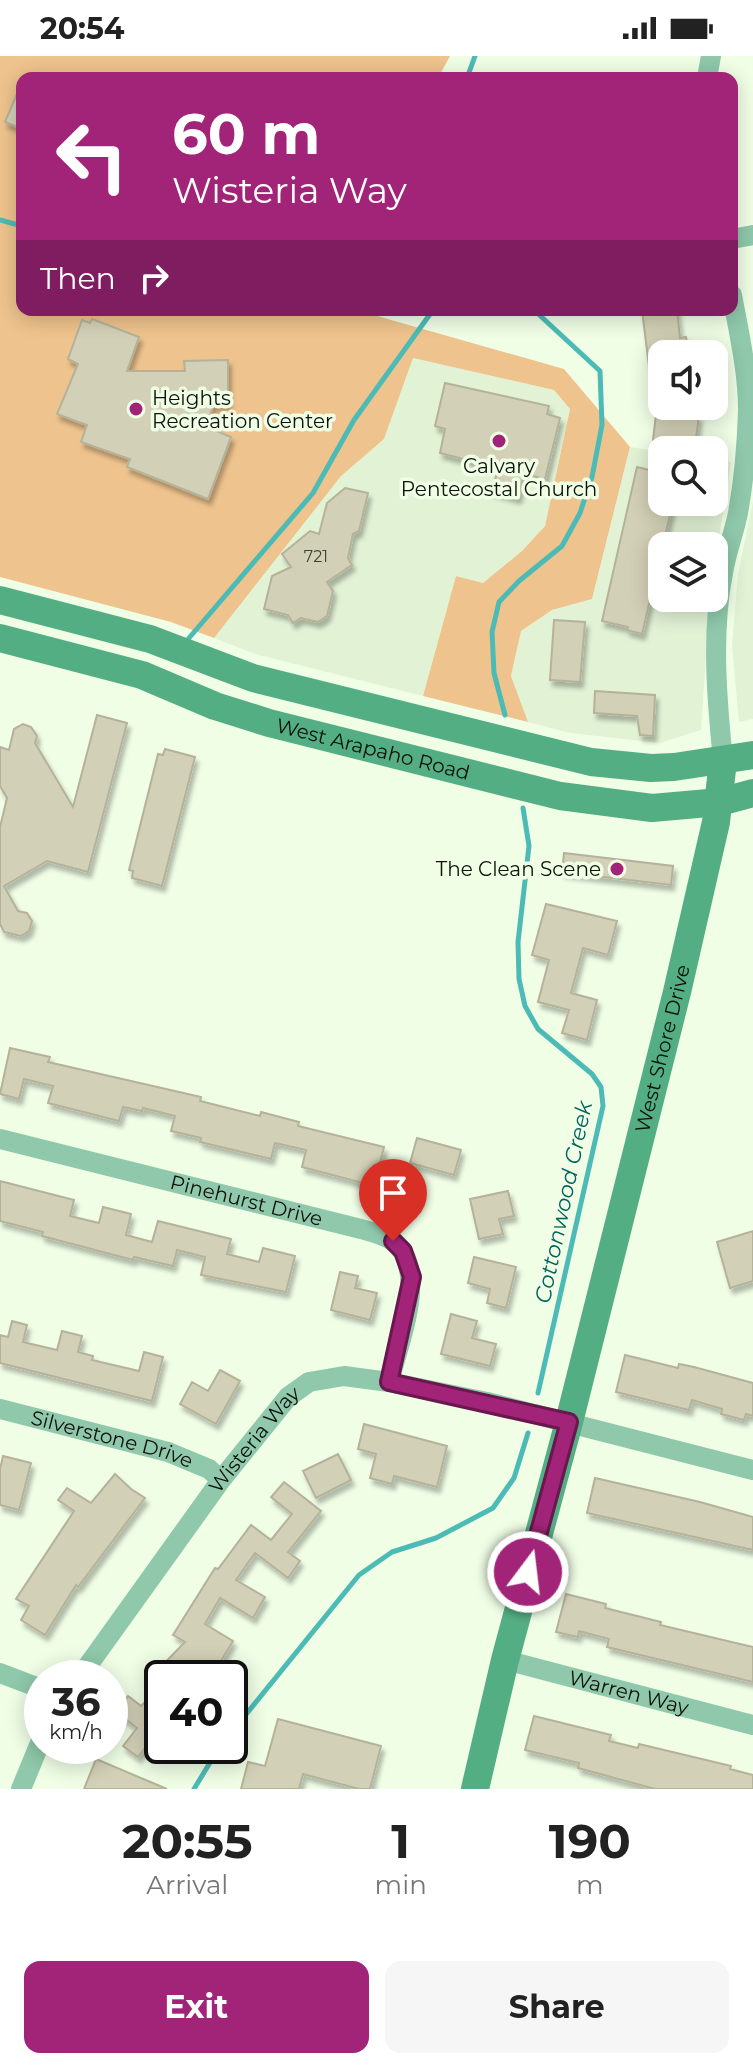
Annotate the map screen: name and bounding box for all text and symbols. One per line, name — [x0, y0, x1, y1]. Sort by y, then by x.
text: 20:54 — [40, 10, 124, 47]
text: 60 m — [172, 100, 320, 168]
icon: left — [40, 104, 144, 208]
text: Wisteria Way — [172, 168, 407, 212]
icon: right — [132, 256, 176, 300]
text: Then — [40, 260, 116, 297]
map controls — [648, 340, 728, 612]
button: sound — [648, 340, 728, 420]
place label: Heights Recreation Center — [152, 386, 333, 433]
marker: Heights Recreation Center — [127, 400, 145, 418]
marker: Calvary Pentecostal Church — [490, 432, 508, 450]
button: search — [648, 436, 728, 516]
place label: Calvary Pentecostal Church — [401, 454, 597, 501]
button: layers — [648, 532, 728, 612]
house number: 721 — [304, 547, 328, 566]
street label: West Arapaho Road — [274, 713, 472, 785]
place label: The Clean Scene — [436, 857, 601, 881]
marker: The Clean Scene — [608, 860, 626, 878]
street label: West Shore Drive — [630, 962, 695, 1135]
water label: Cottonwood Creek — [529, 1098, 598, 1306]
pin — [359, 1159, 427, 1241]
street label: Pinehurst Drive — [168, 1170, 325, 1231]
icon: arrive — [371, 1171, 415, 1215]
street label: Wisteria Way — [204, 1381, 304, 1498]
street label: Silverstone Drive — [28, 1405, 197, 1473]
position arrow — [486, 1530, 570, 1614]
speed limit sign: 40 — [144, 1660, 248, 1764]
street label: Warren Way — [566, 1665, 691, 1720]
text: 36 — [51, 1677, 101, 1726]
text: km/h — [49, 1720, 103, 1744]
text: 20:55 — [122, 1812, 252, 1870]
text: 1 — [391, 1812, 410, 1870]
text: 190 — [549, 1812, 631, 1870]
text: Arrival — [146, 1869, 228, 1901]
text: min — [375, 1869, 427, 1901]
text: m — [576, 1869, 604, 1901]
button: Exit — [24, 1961, 369, 2053]
button: Share — [385, 1961, 729, 2053]

